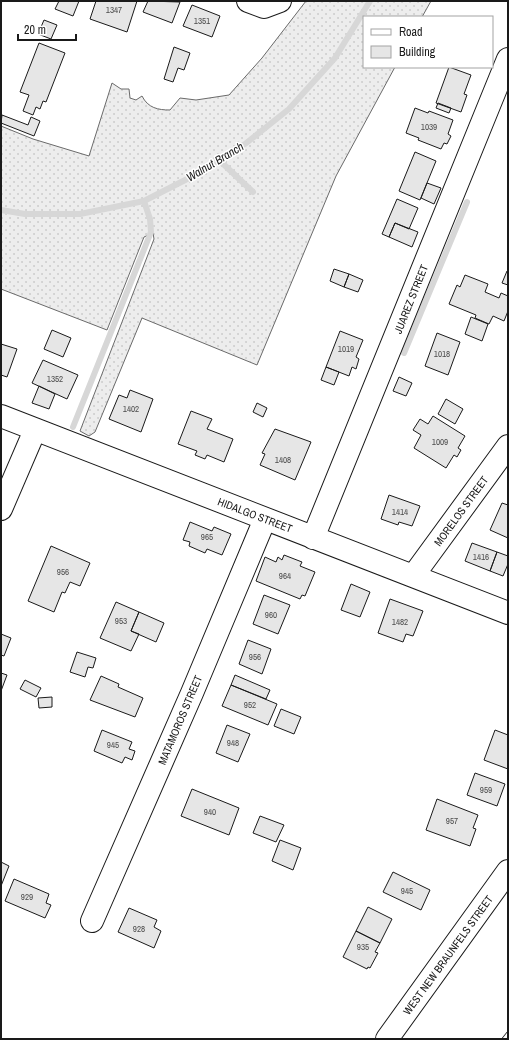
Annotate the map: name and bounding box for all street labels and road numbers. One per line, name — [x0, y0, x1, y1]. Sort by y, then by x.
street label: JUAREZ STREET — [391, 262, 431, 336]
street label: MORELOS STREET — [431, 473, 491, 549]
street label: HIDALGO STREET — [216, 494, 295, 536]
street label: MATAMOROS STREET — [155, 673, 205, 767]
street label: WEST NEW BRAUNFELS STREET — [400, 892, 496, 1017]

